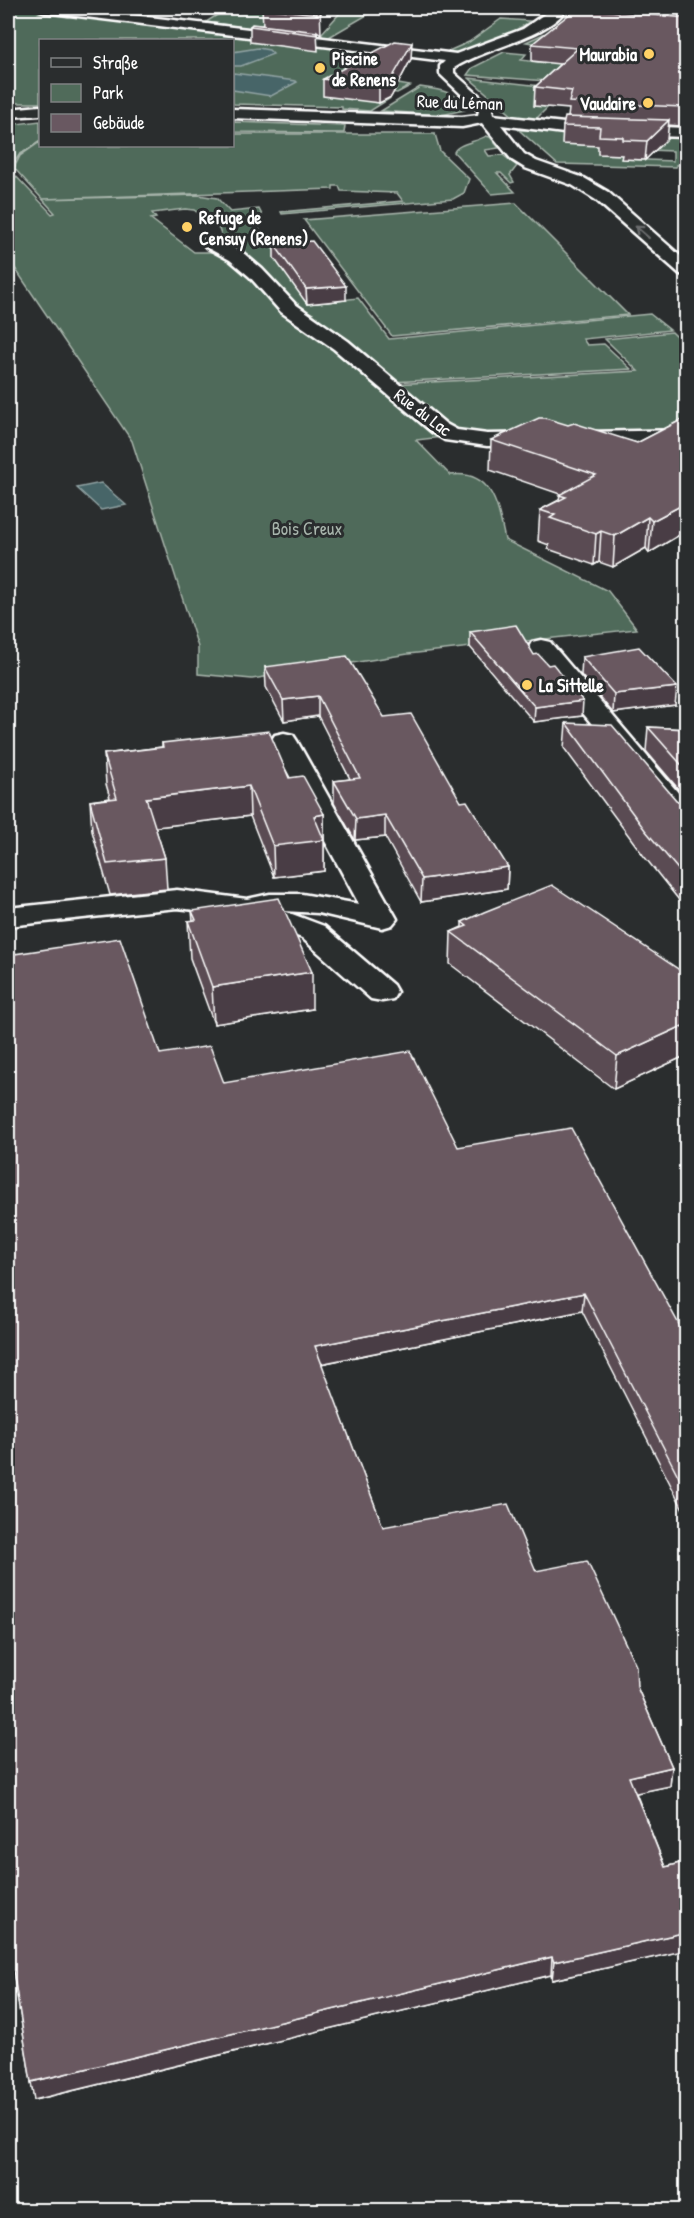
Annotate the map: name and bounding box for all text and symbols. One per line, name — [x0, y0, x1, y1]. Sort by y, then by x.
legend — [39, 39, 234, 147]
place label: Maurabia — [580, 42, 638, 67]
place label: Piscine de Renens — [332, 46, 396, 92]
marker: Maurabia — [642, 47, 656, 61]
text: Straße — [93, 50, 138, 75]
marker: Piscine de Renens — [313, 61, 327, 75]
text: Park — [93, 80, 124, 105]
street label: Rue du Léman — [416, 88, 504, 116]
place label: Vaudaire — [579, 91, 637, 116]
marker: Vaudaire — [641, 96, 655, 110]
text: Gebäude — [93, 110, 145, 135]
place label: Refuge de Censuy (Renens) — [199, 205, 308, 252]
marker: Refuge de Censuy (Renens) — [180, 220, 194, 234]
one-way arrow — [635, 225, 651, 239]
street label: Rue du Lac — [389, 382, 457, 442]
park label: Bois Creux — [272, 516, 342, 541]
place label: La Sittelle — [539, 673, 604, 698]
marker: La Sittelle — [520, 678, 534, 692]

